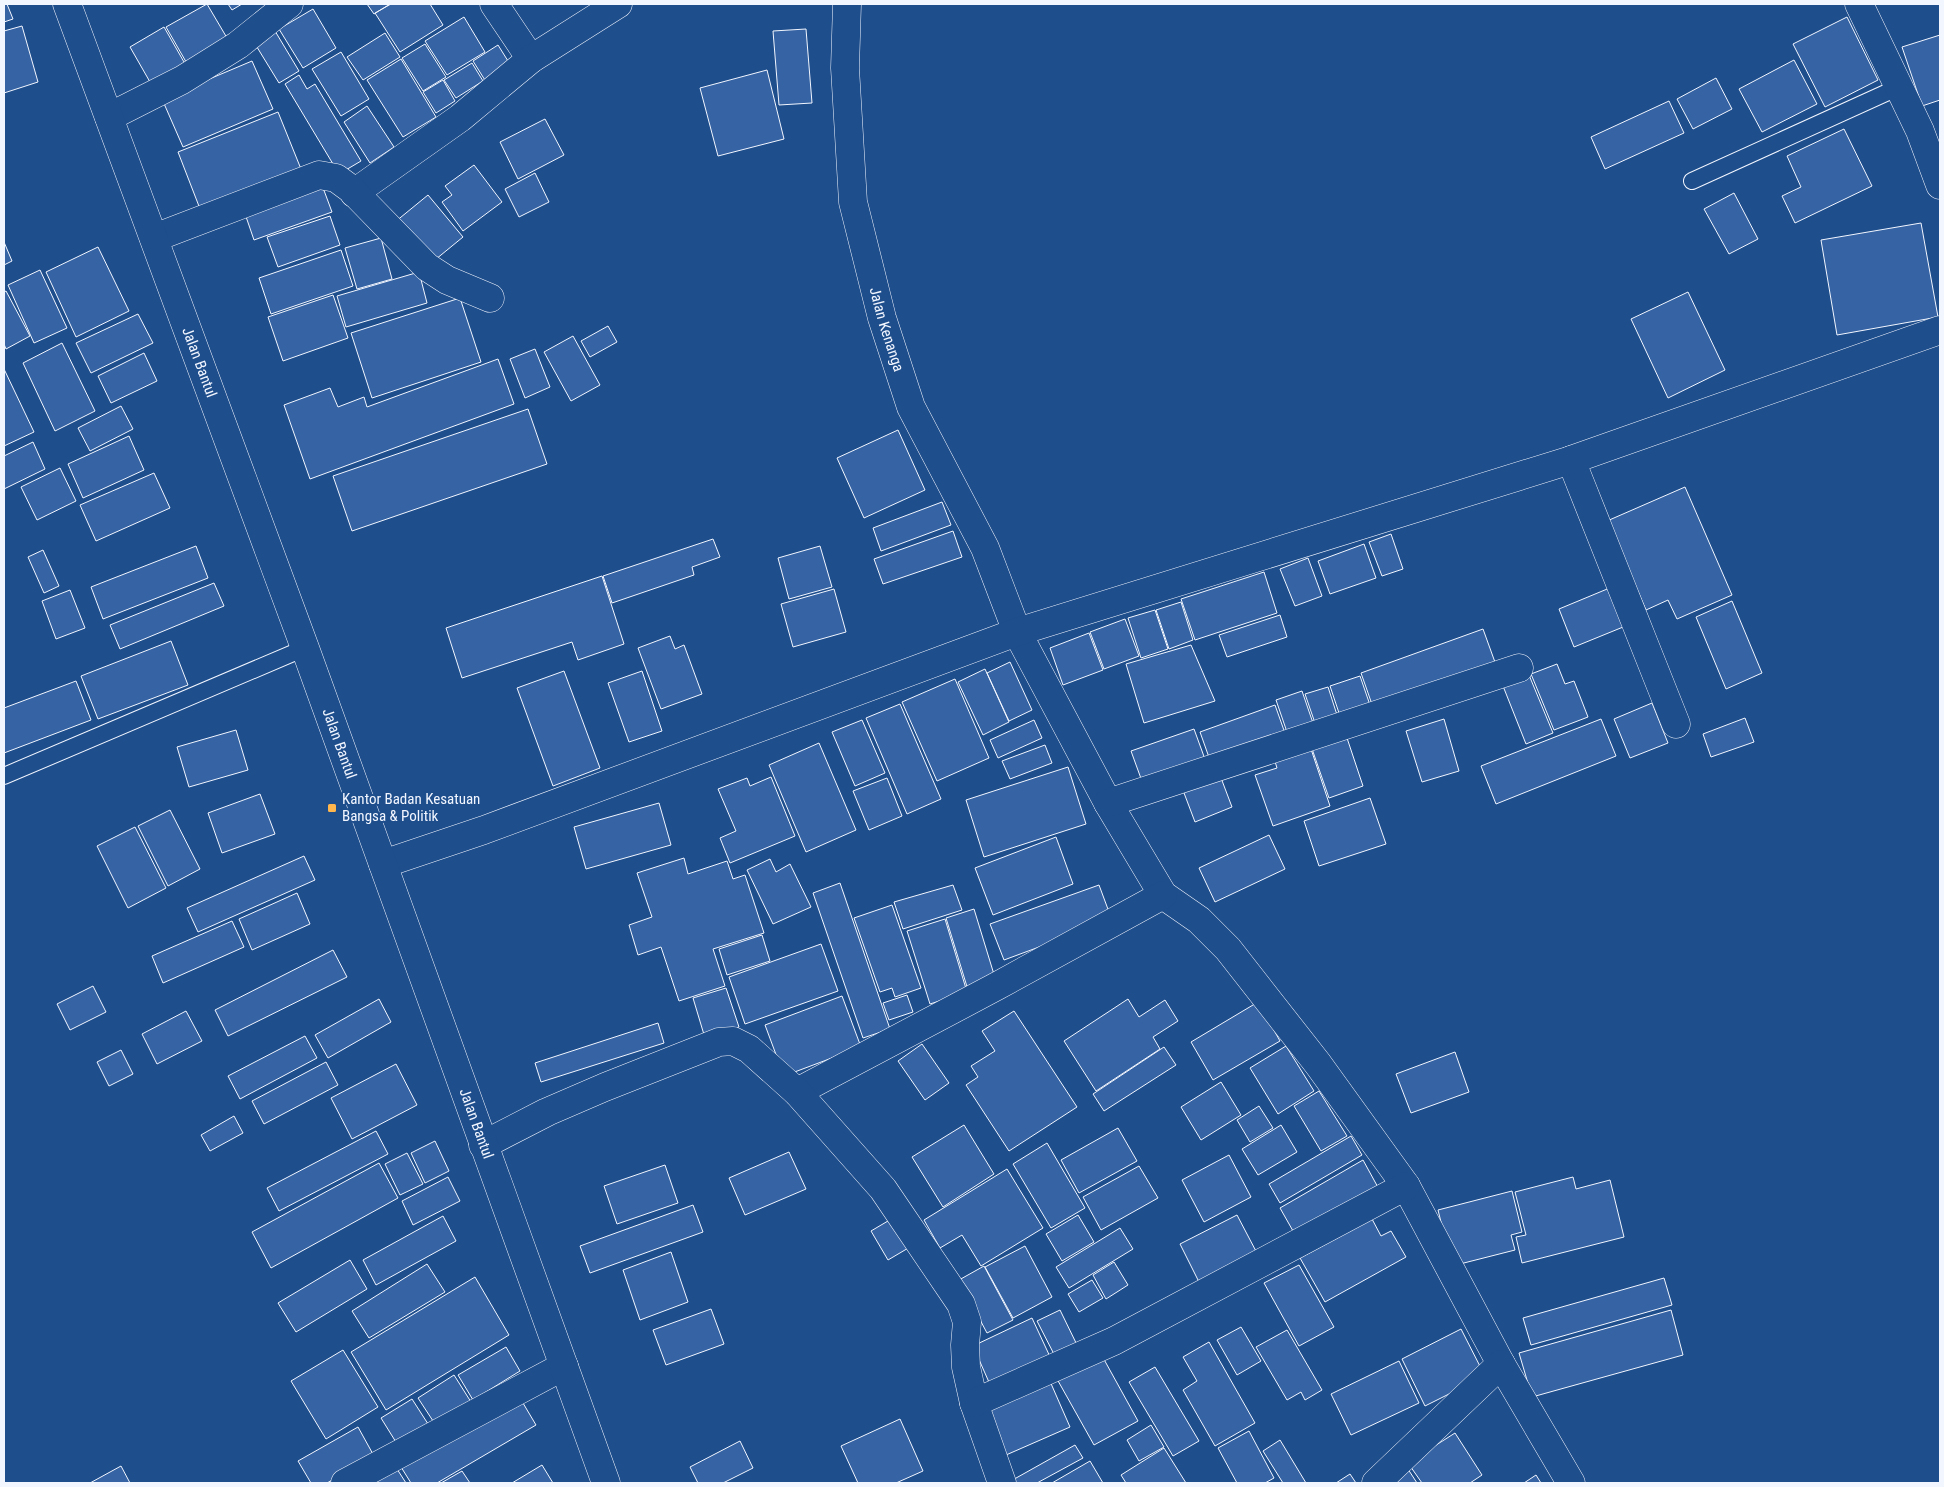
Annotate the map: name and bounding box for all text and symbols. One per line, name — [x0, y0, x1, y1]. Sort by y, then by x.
street label: Jalan Kenanga — [866, 285, 908, 374]
street label: Jalan Bantul — [178, 325, 221, 400]
street label: Jalan Bantul — [318, 706, 360, 781]
place label: Kantor Badan Kesatuan Bangsa & Politik — [342, 790, 480, 825]
marker: Kantor Badan Kesatuan Bangsa & Politik — [326, 802, 338, 814]
street label: Jalan Bantul — [455, 1086, 497, 1161]

